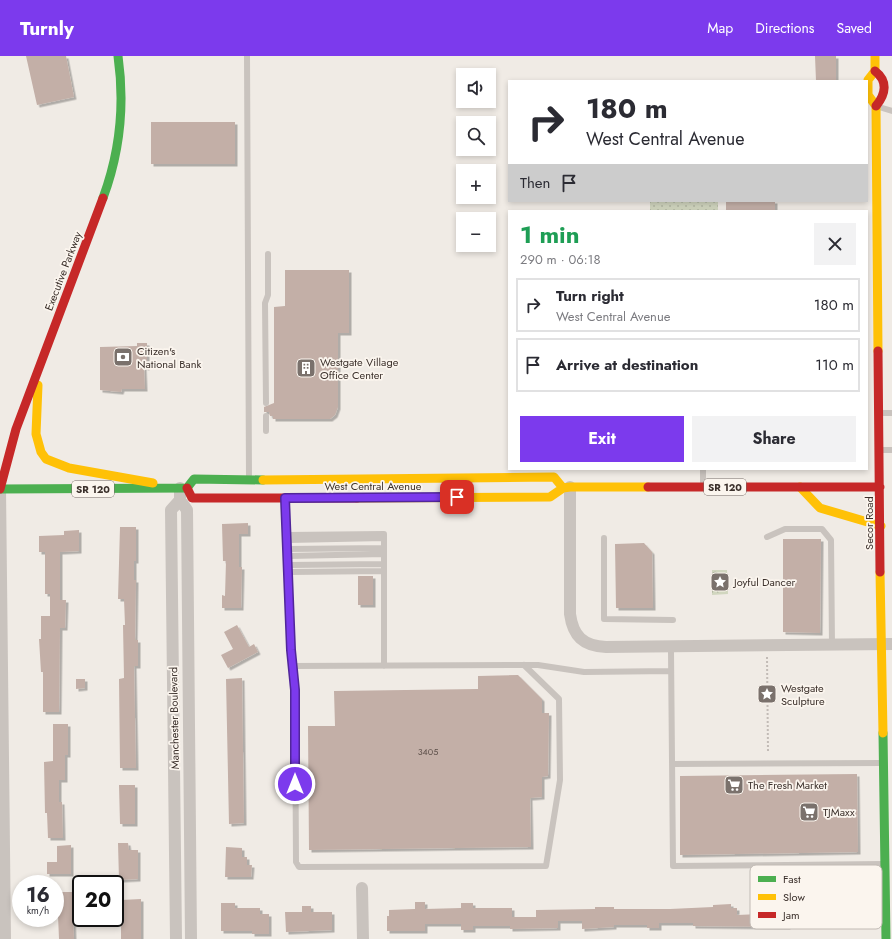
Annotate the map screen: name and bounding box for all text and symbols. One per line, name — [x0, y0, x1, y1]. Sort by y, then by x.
text: Turnly — [20, 15, 74, 42]
text: Map — [707, 18, 733, 38]
text: Directions — [755, 18, 815, 38]
text: Saved — [837, 18, 872, 38]
map controls — [456, 68, 496, 252]
button: sound — [456, 68, 496, 108]
text: 180 m — [586, 88, 668, 129]
icon: right — [520, 96, 572, 148]
button: search — [456, 116, 496, 156]
text: West Central Avenue — [586, 126, 744, 152]
button: + — [456, 164, 496, 204]
text: Then — [520, 172, 550, 194]
icon: arrive — [558, 172, 580, 194]
button: − — [456, 212, 496, 252]
text: 1 min — [520, 217, 580, 252]
button: close — [814, 223, 856, 265]
street label: Executive Parkway — [41, 229, 86, 313]
text: 290 m · 06:18 — [520, 250, 601, 269]
text: Turn right — [556, 285, 624, 307]
icon: right — [522, 294, 544, 316]
text: 180 m — [814, 294, 854, 316]
text: West Central Avenue — [556, 307, 670, 326]
place label: Citizen's National Bank — [137, 343, 201, 372]
bank icon: Citizen's National Bank — [112, 346, 134, 368]
place label: Westgate Village Office Center — [320, 354, 399, 383]
icon: arrive — [522, 354, 544, 376]
text: Arrive at destination — [556, 354, 698, 376]
text: 110 m — [815, 354, 854, 376]
building icon: Westgate Village Office Center — [295, 357, 317, 379]
button: Exit — [520, 416, 684, 462]
button: Share — [692, 416, 856, 462]
street label: West Central Avenue — [325, 478, 422, 494]
road number: SR 120 — [704, 479, 746, 495]
pin — [440, 480, 474, 514]
road number: SR 120 — [72, 481, 114, 497]
icon: arrive — [446, 486, 468, 508]
street label: Secor Road — [861, 496, 877, 550]
place icon: Joyful Dancer — [709, 571, 731, 593]
place label: Joyful Dancer — [732, 574, 796, 590]
street label: Manchester Boulevard — [165, 667, 183, 769]
place label: Westgate Sculpture — [781, 680, 825, 709]
place icon: Westgate Sculpture — [756, 683, 778, 705]
house number: 3405 — [418, 745, 438, 758]
position arrow — [274, 763, 316, 805]
supermarket icon: The Fresh Market — [723, 774, 745, 796]
place label: The Fresh Market — [748, 777, 827, 793]
supermarket icon: TJMaxx — [798, 801, 820, 823]
place label: TJMaxx — [823, 804, 855, 820]
legend — [750, 865, 882, 929]
text: Fast — [783, 871, 801, 887]
speed limit sign: 20 — [72, 875, 124, 927]
text: 16 — [26, 881, 50, 910]
text: Slow — [783, 889, 805, 905]
text: km/h — [27, 903, 49, 918]
text: Jam — [781, 907, 800, 923]

